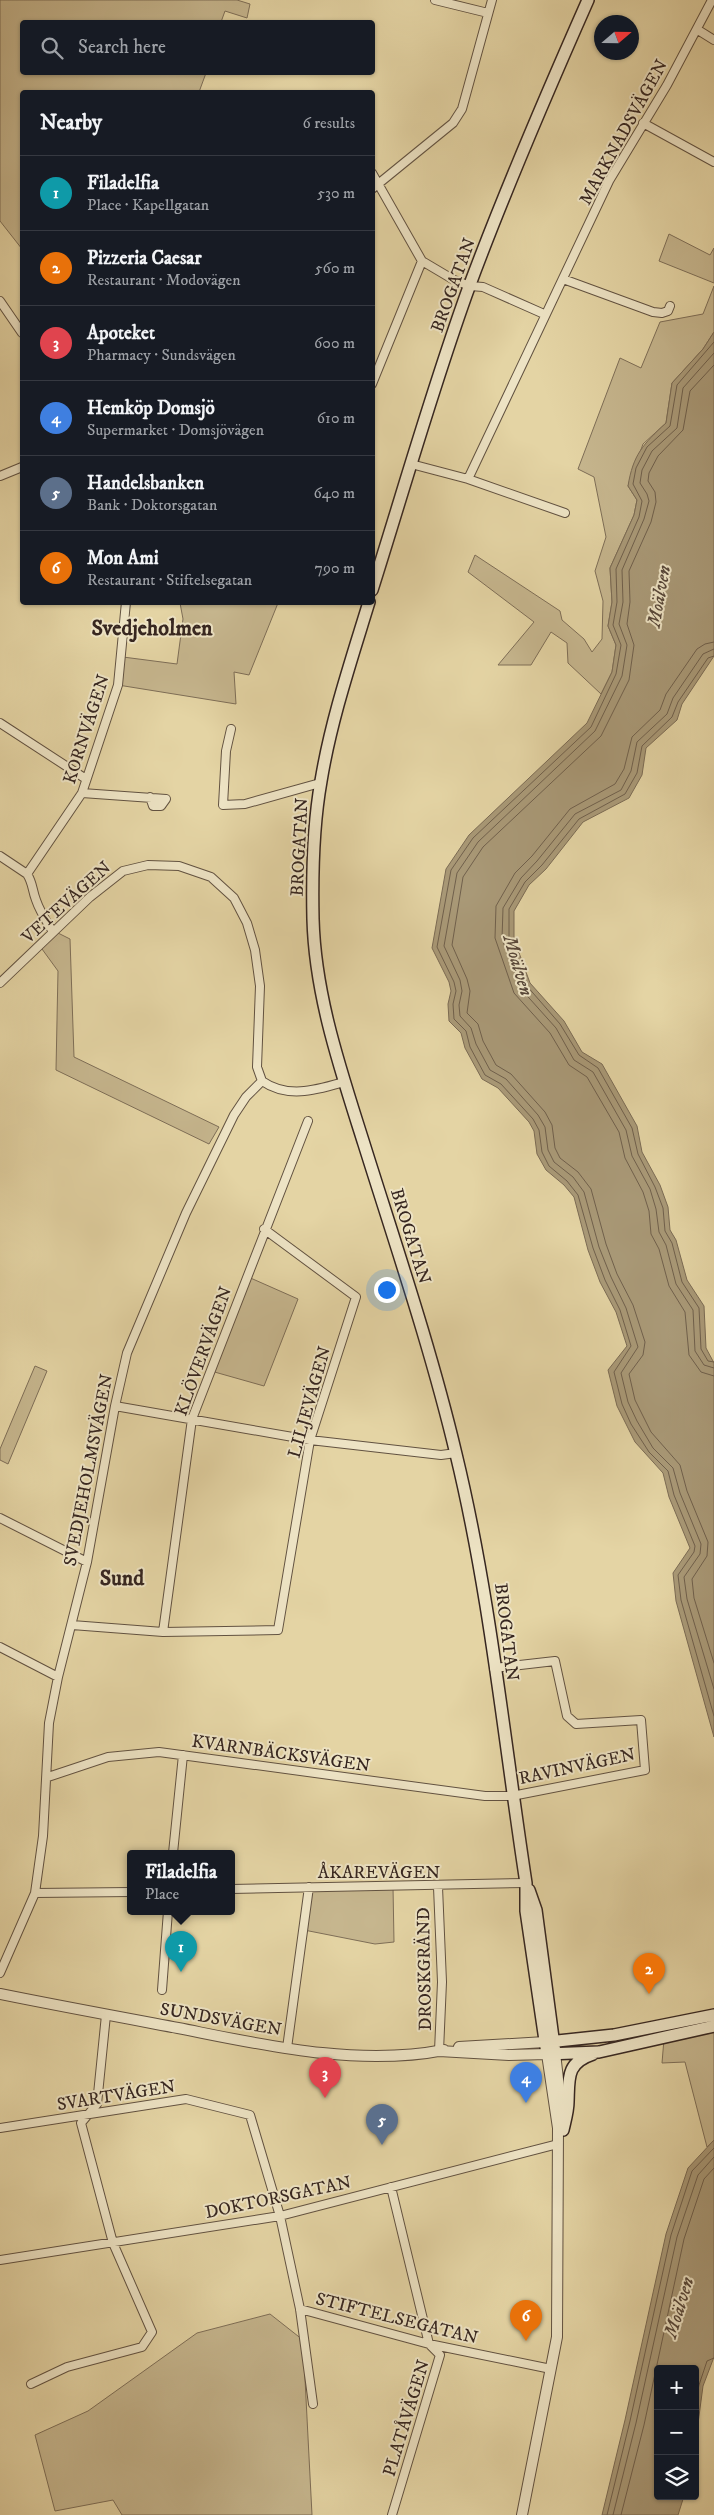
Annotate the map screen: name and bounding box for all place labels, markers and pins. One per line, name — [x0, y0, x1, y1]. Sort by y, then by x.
pin: 1 — [165, 1931, 197, 1972]
pin: 2 — [633, 1953, 665, 1994]
pin: 3 — [309, 2057, 341, 2098]
pin: 4 — [510, 2062, 542, 2103]
pin: 5 — [366, 2104, 398, 2145]
pin: 6 — [510, 2300, 542, 2341]

